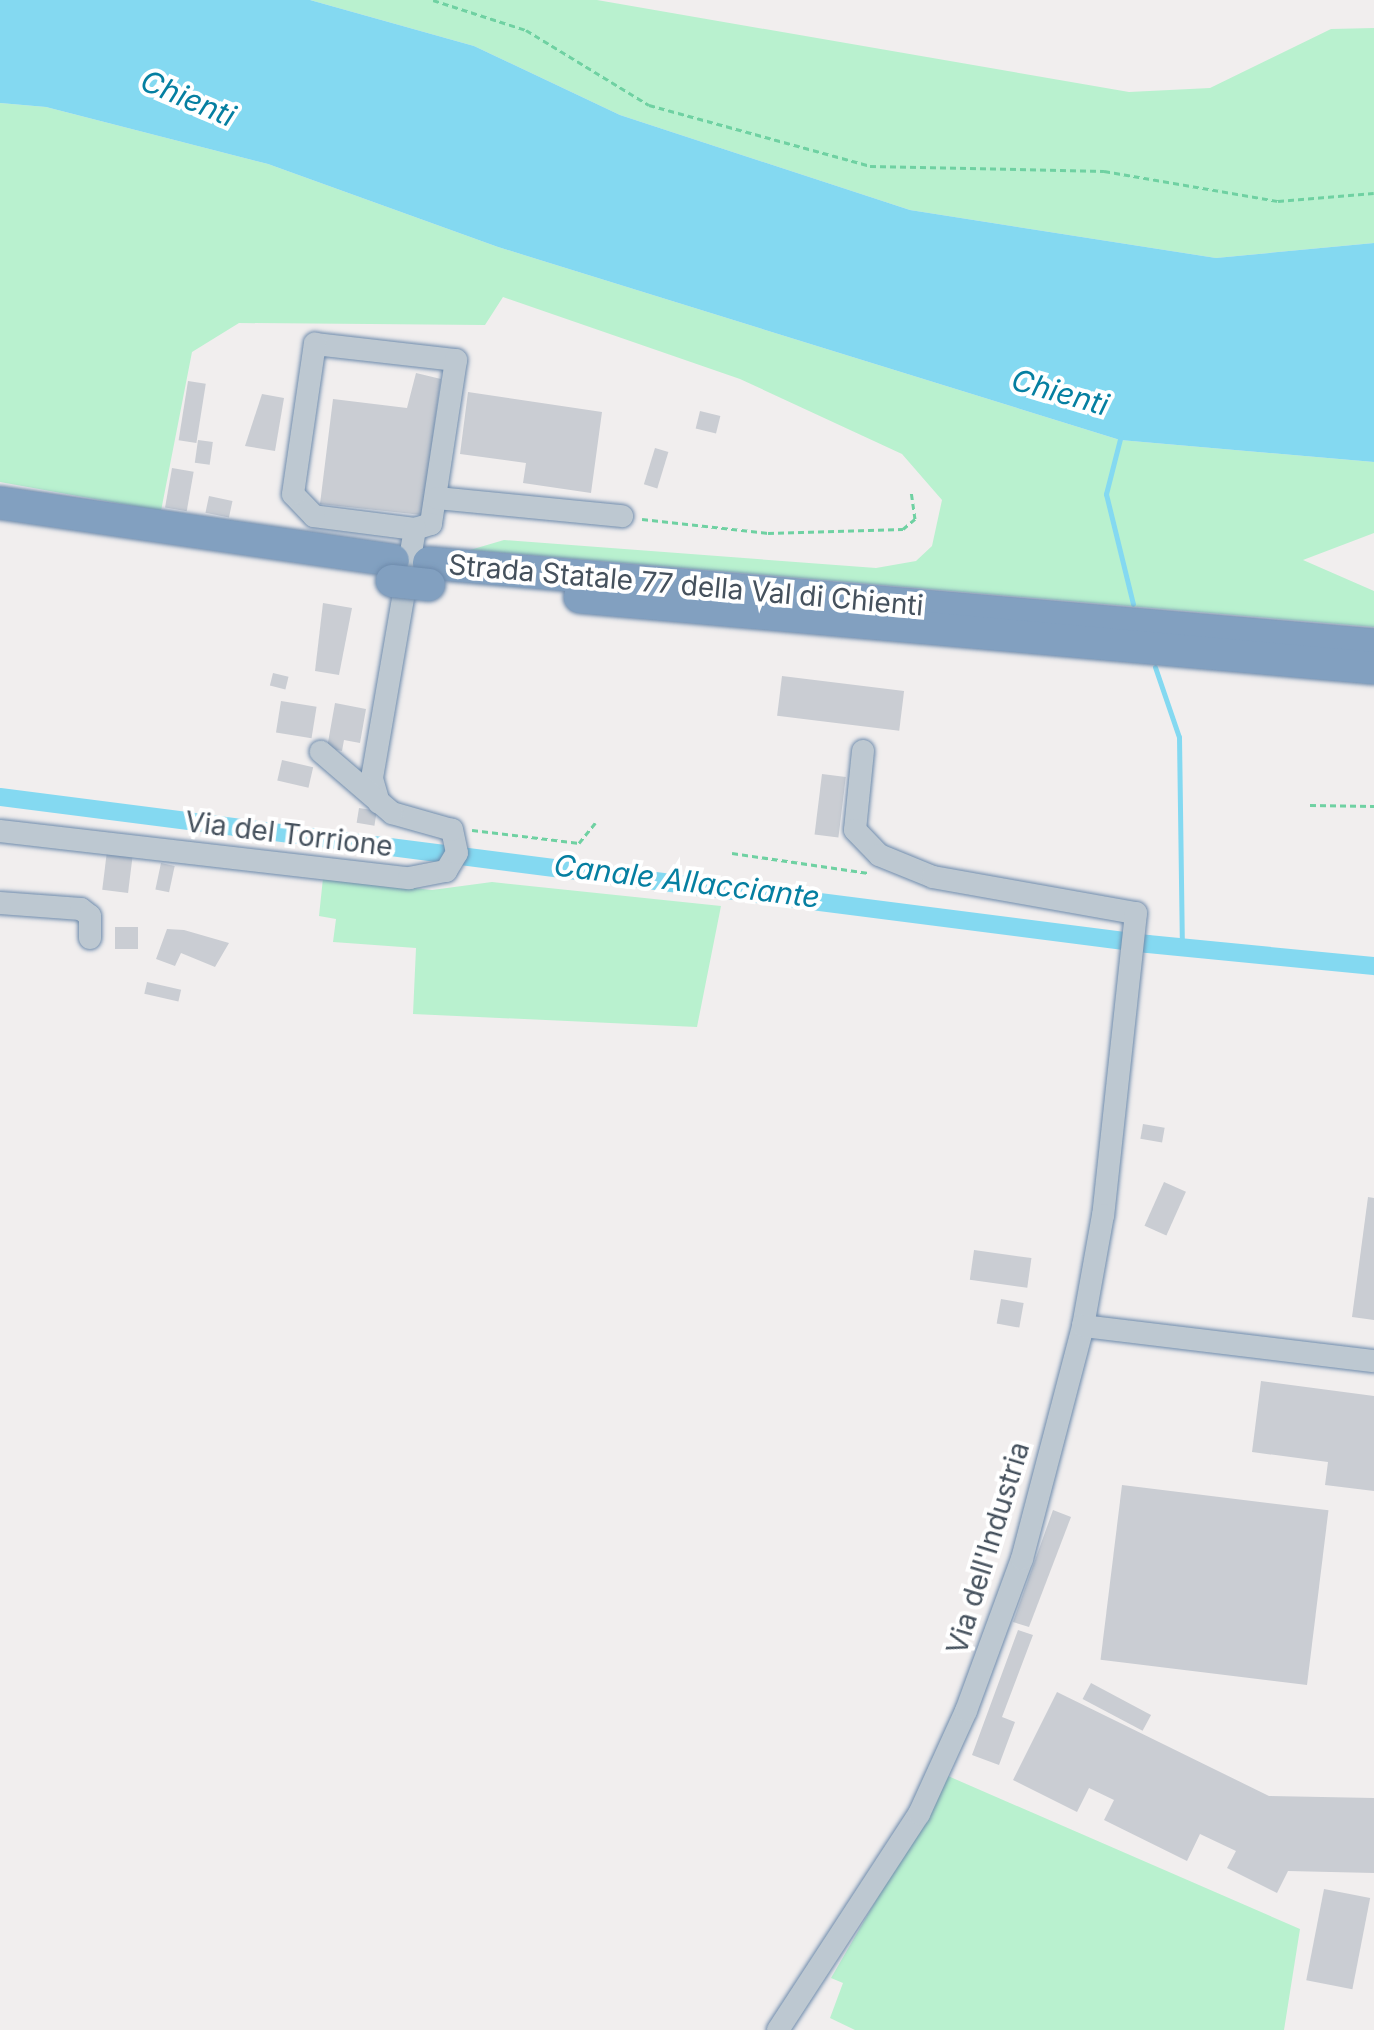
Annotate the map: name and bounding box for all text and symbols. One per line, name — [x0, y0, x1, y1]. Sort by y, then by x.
water label: Chienti — [135, 62, 241, 134]
water label: Chienti — [1007, 361, 1113, 423]
street label: Strada Statale 77 della Val di Chienti — [447, 547, 925, 623]
street label: Via del Torrione — [183, 805, 395, 863]
water label: Canale Allacciante — [552, 847, 822, 915]
street label: Via dell'Industria — [940, 1438, 1036, 1658]

